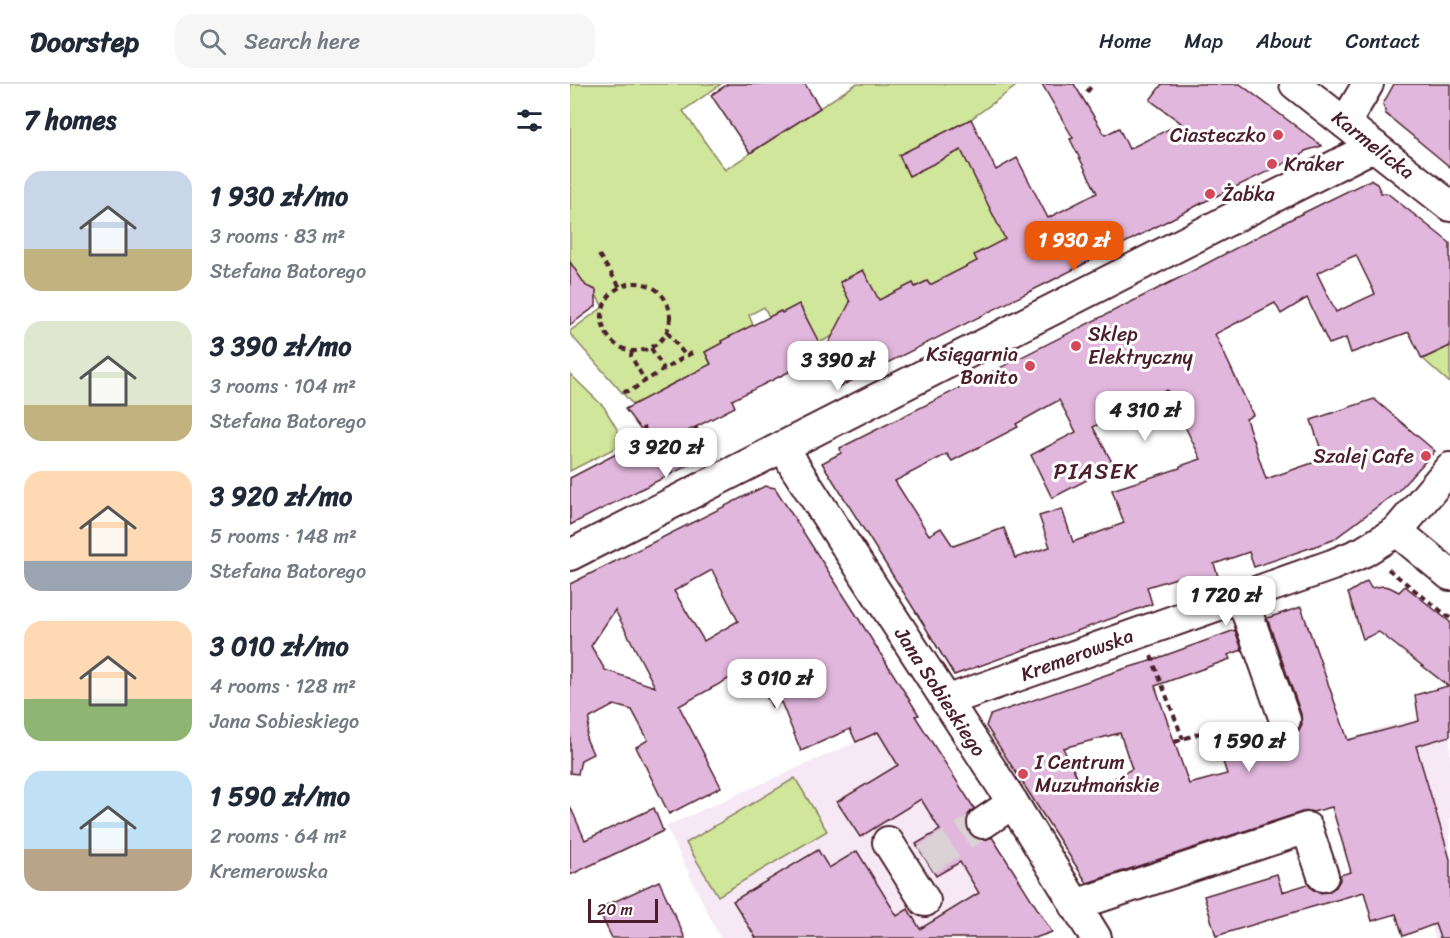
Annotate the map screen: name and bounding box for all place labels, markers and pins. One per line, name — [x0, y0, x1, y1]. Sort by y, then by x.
place label: Ciasteczko — [1170, 118, 1266, 153]
marker: Ciasteczko — [1271, 128, 1285, 142]
place label: Kraker — [1284, 147, 1344, 182]
marker: Kraker — [1265, 157, 1279, 171]
place label: Żabka — [1222, 177, 1276, 212]
marker: Żabka — [1203, 187, 1217, 201]
pin: 1 930 zł — [1012, 221, 1136, 272]
place label: Sklep Elektryczny — [1088, 317, 1194, 375]
place label: Księgarnia Bonito — [926, 337, 1018, 395]
marker: Sklep Elektryczny — [1069, 339, 1083, 353]
pin: 3 390 zł — [776, 341, 900, 392]
marker: Księgarnia Bonito — [1023, 359, 1037, 373]
pin: 4 310 zł — [1083, 391, 1207, 442]
pin: 3 920 zł — [604, 428, 728, 479]
place label: Szalej Cafe — [1313, 439, 1414, 474]
marker: Szalej Cafe — [1419, 449, 1433, 463]
pin: 1 720 zł — [1164, 576, 1288, 627]
pin: 3 010 zł — [715, 659, 839, 710]
pin: 1 590 zł — [1187, 722, 1311, 773]
place label: I Centrum Muzułmańskie — [1034, 745, 1160, 803]
marker: I Centrum Muzułmańskie — [1016, 767, 1030, 781]

